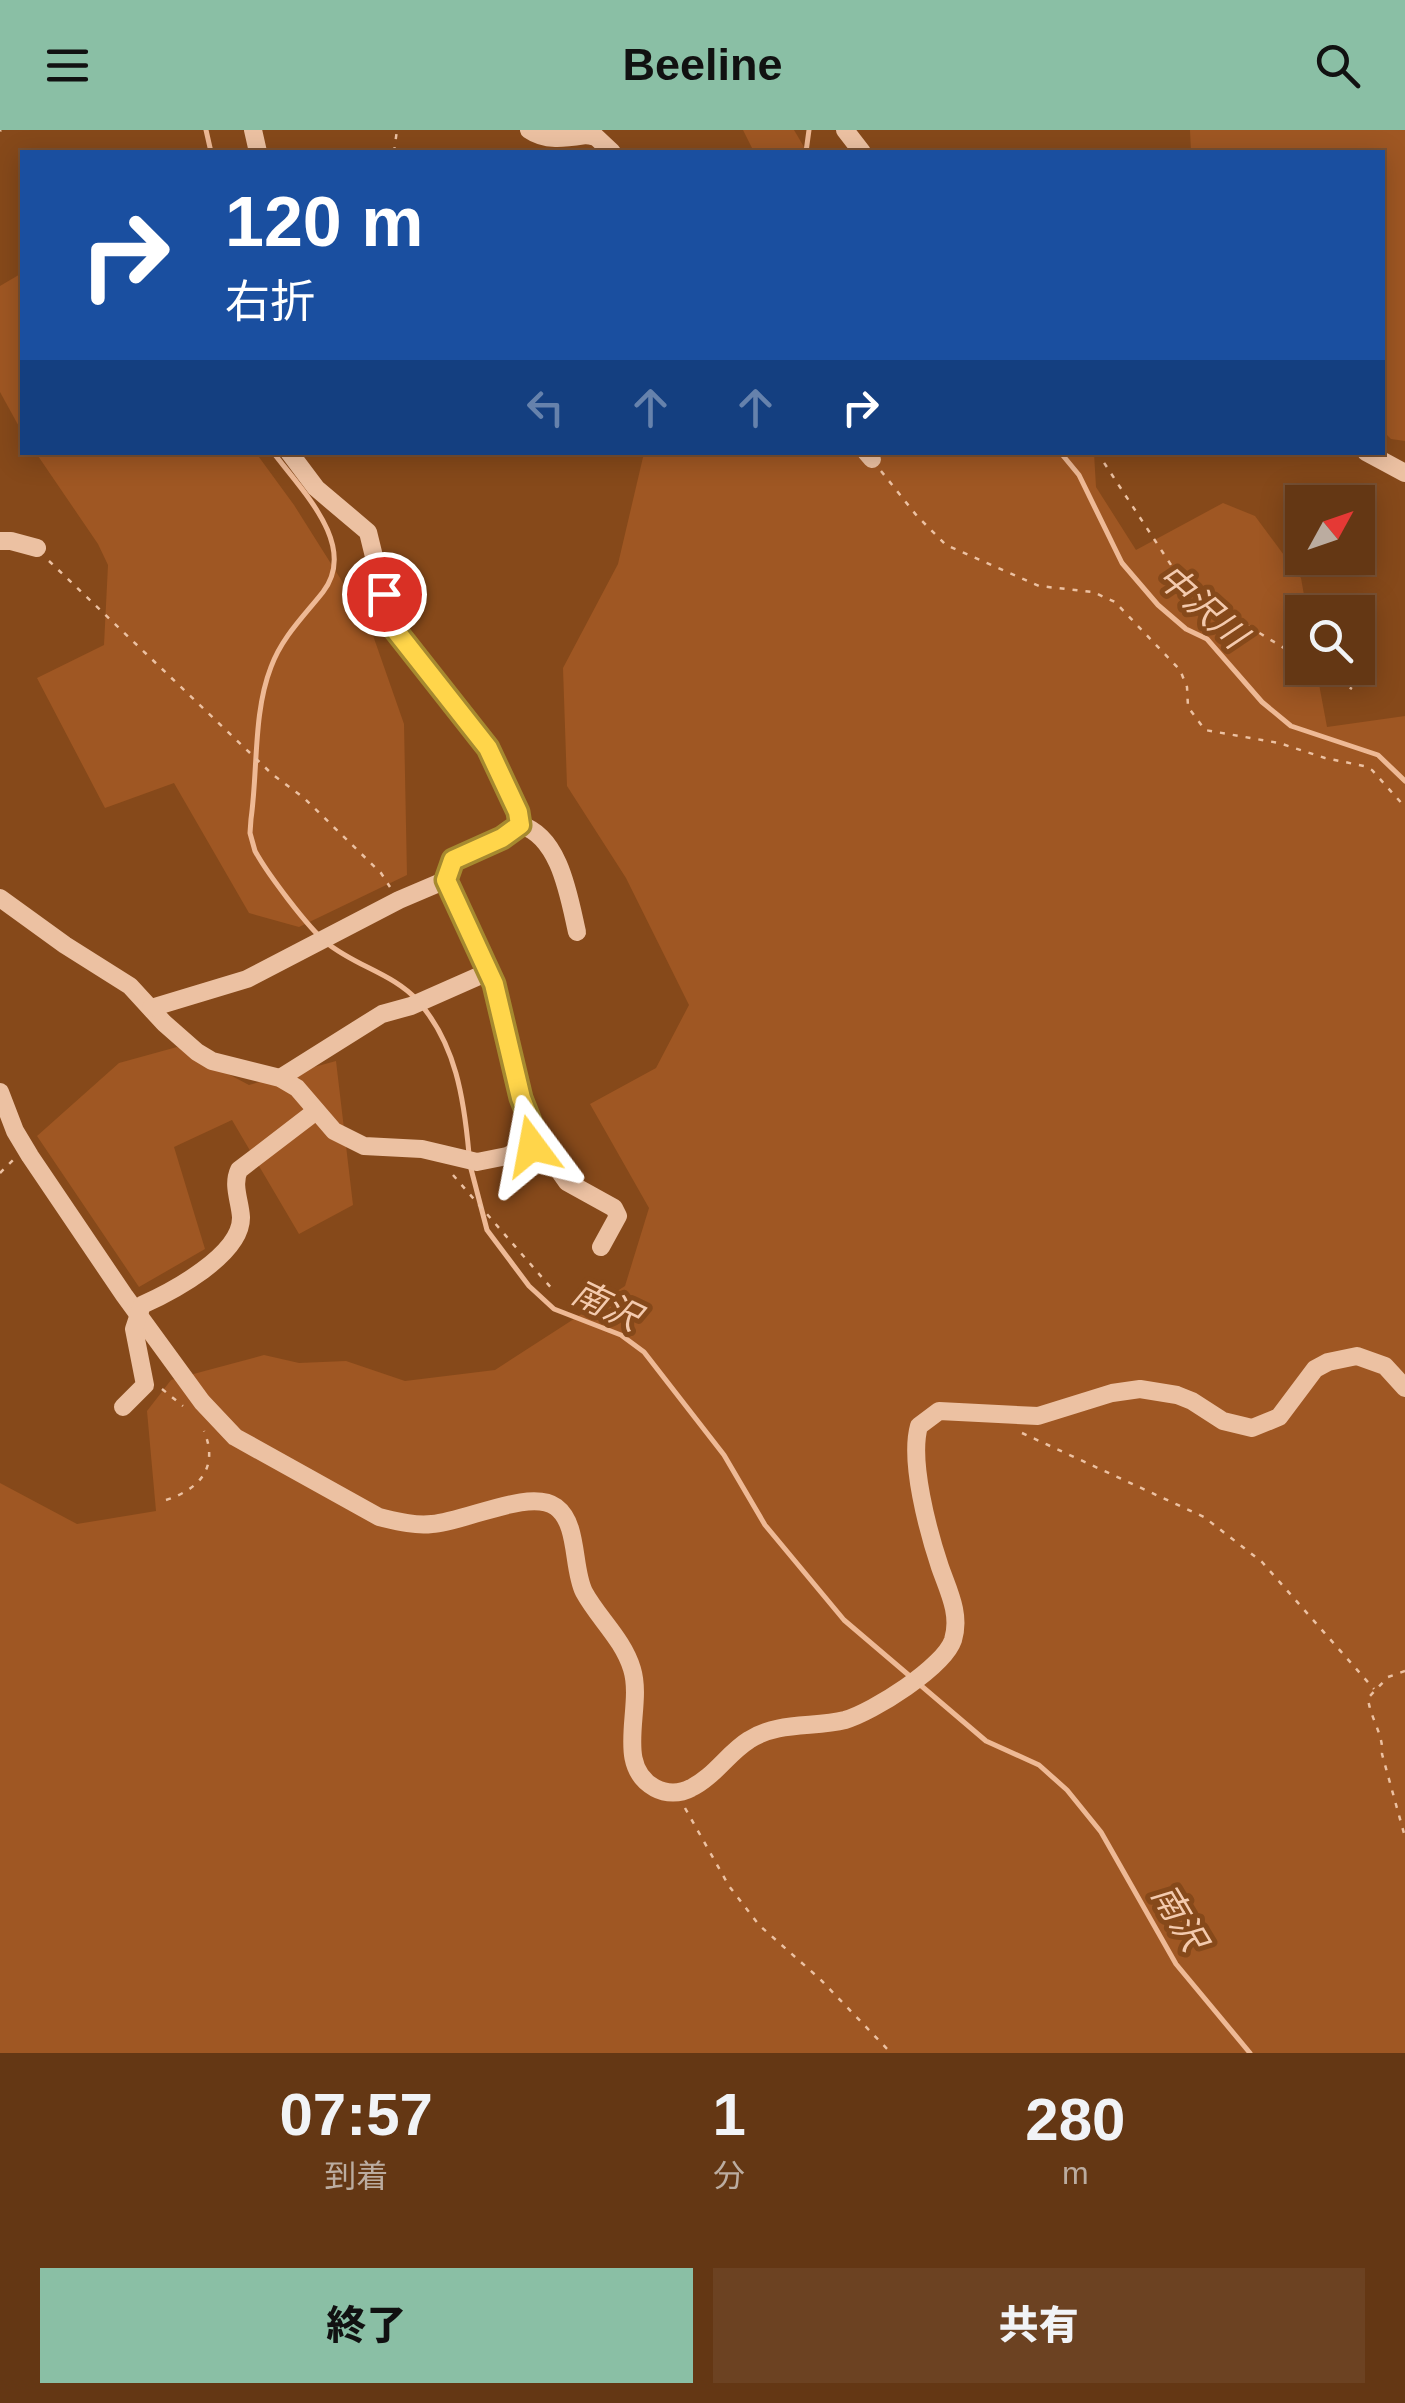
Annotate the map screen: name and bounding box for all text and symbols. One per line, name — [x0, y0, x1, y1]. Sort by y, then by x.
icon: menu — [40, 38, 95, 93]
icon: search — [1310, 38, 1365, 93]
text: Beeline — [622, 39, 783, 90]
text: 120 m — [225, 183, 423, 261]
icon: right — [60, 190, 190, 320]
text: 右折 — [225, 276, 315, 327]
icon: left — [518, 380, 573, 435]
icon: ahead — [623, 380, 678, 435]
icon: ahead — [728, 380, 783, 435]
icon: right — [833, 380, 888, 435]
north arrow — [1285, 485, 1375, 575]
map controls — [1285, 485, 1375, 685]
pin — [342, 552, 427, 637]
water label: 中沢川 — [1150, 556, 1257, 658]
icon: arrive — [357, 567, 412, 622]
button: search — [1285, 595, 1375, 685]
position arrow — [480, 1094, 584, 1198]
water label: 南沢 — [566, 1272, 650, 1339]
water label: 南沢 — [1145, 1877, 1216, 1960]
text: 07:57 — [280, 2081, 433, 2148]
text: 1 — [712, 2081, 746, 2148]
text: 280 — [1025, 2086, 1125, 2153]
text: m — [1062, 2155, 1089, 2191]
text: 到着 — [324, 2158, 388, 2194]
text: 分 — [713, 2158, 745, 2194]
button: 終了 — [40, 2268, 693, 2383]
button: 共有 — [713, 2268, 1365, 2383]

